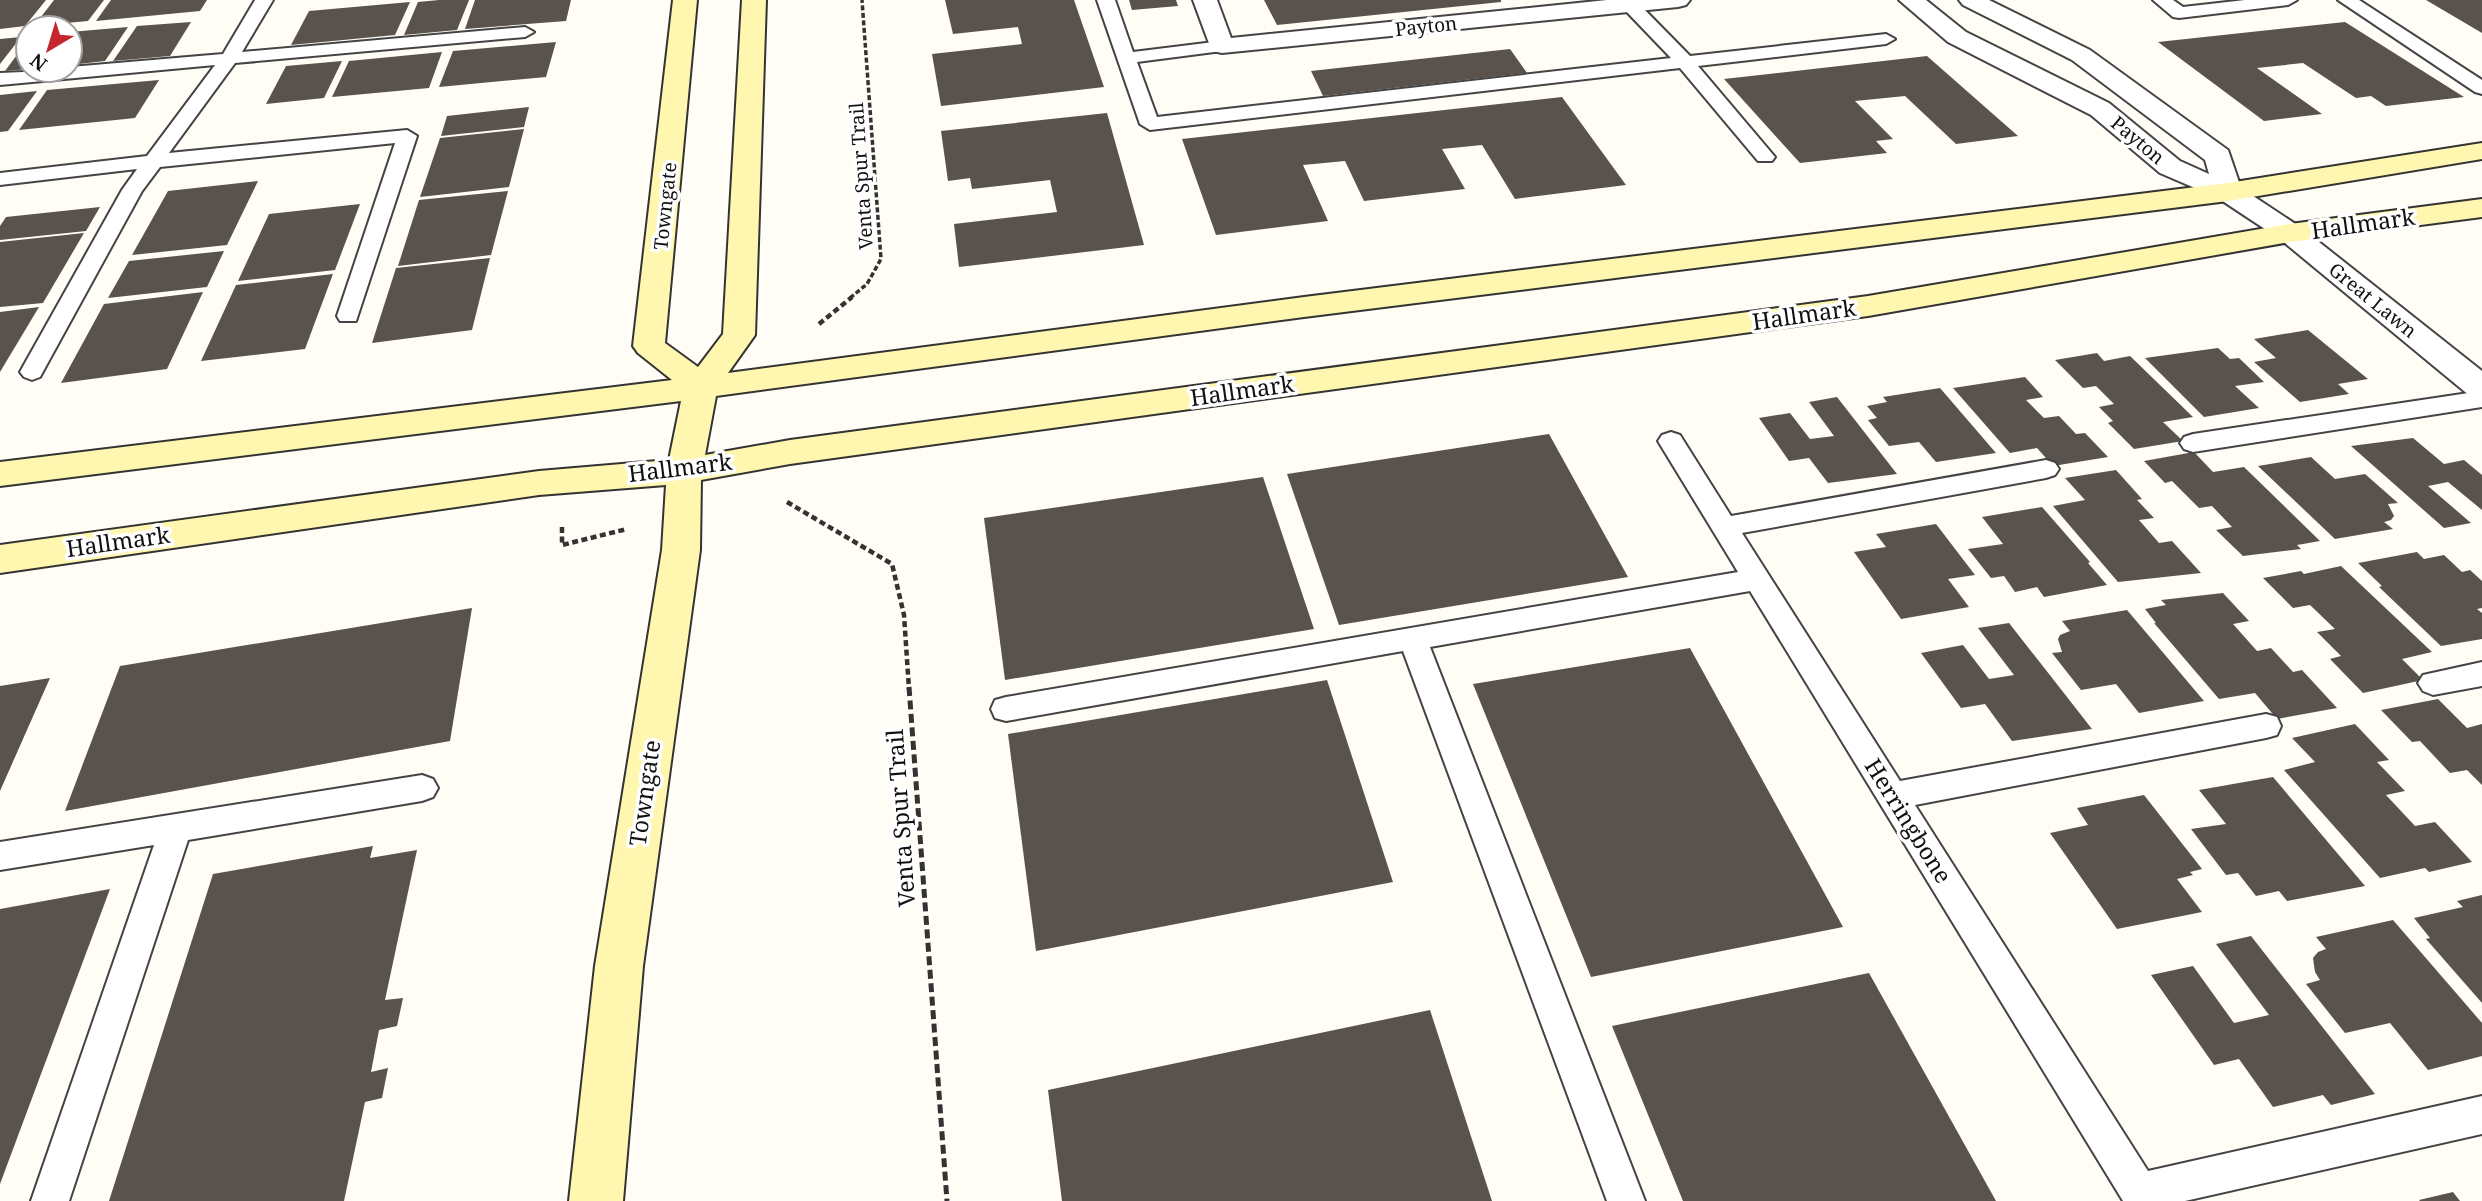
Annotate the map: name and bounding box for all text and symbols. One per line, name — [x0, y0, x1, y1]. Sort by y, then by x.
street label: Payton — [1394, 10, 1458, 42]
north arrow — [14, 14, 84, 84]
text: N — [25, 48, 52, 77]
street label: Venta Spur Trail — [843, 102, 879, 250]
street label: Payton — [2106, 110, 2170, 170]
street label: Towngate — [647, 161, 683, 251]
street label: Hallmark — [2309, 200, 2417, 246]
street label: Great Lawn — [2324, 256, 2422, 344]
street label: Hallmark — [1750, 291, 1858, 337]
street label: Hallmark — [1188, 367, 1296, 413]
street label: Hallmark — [626, 445, 734, 489]
street label: Hallmark — [64, 518, 172, 564]
street label: Venta Spur Trail — [878, 728, 922, 908]
street label: Towngate — [621, 738, 667, 848]
street label: Herringbone — [1858, 752, 1960, 889]

